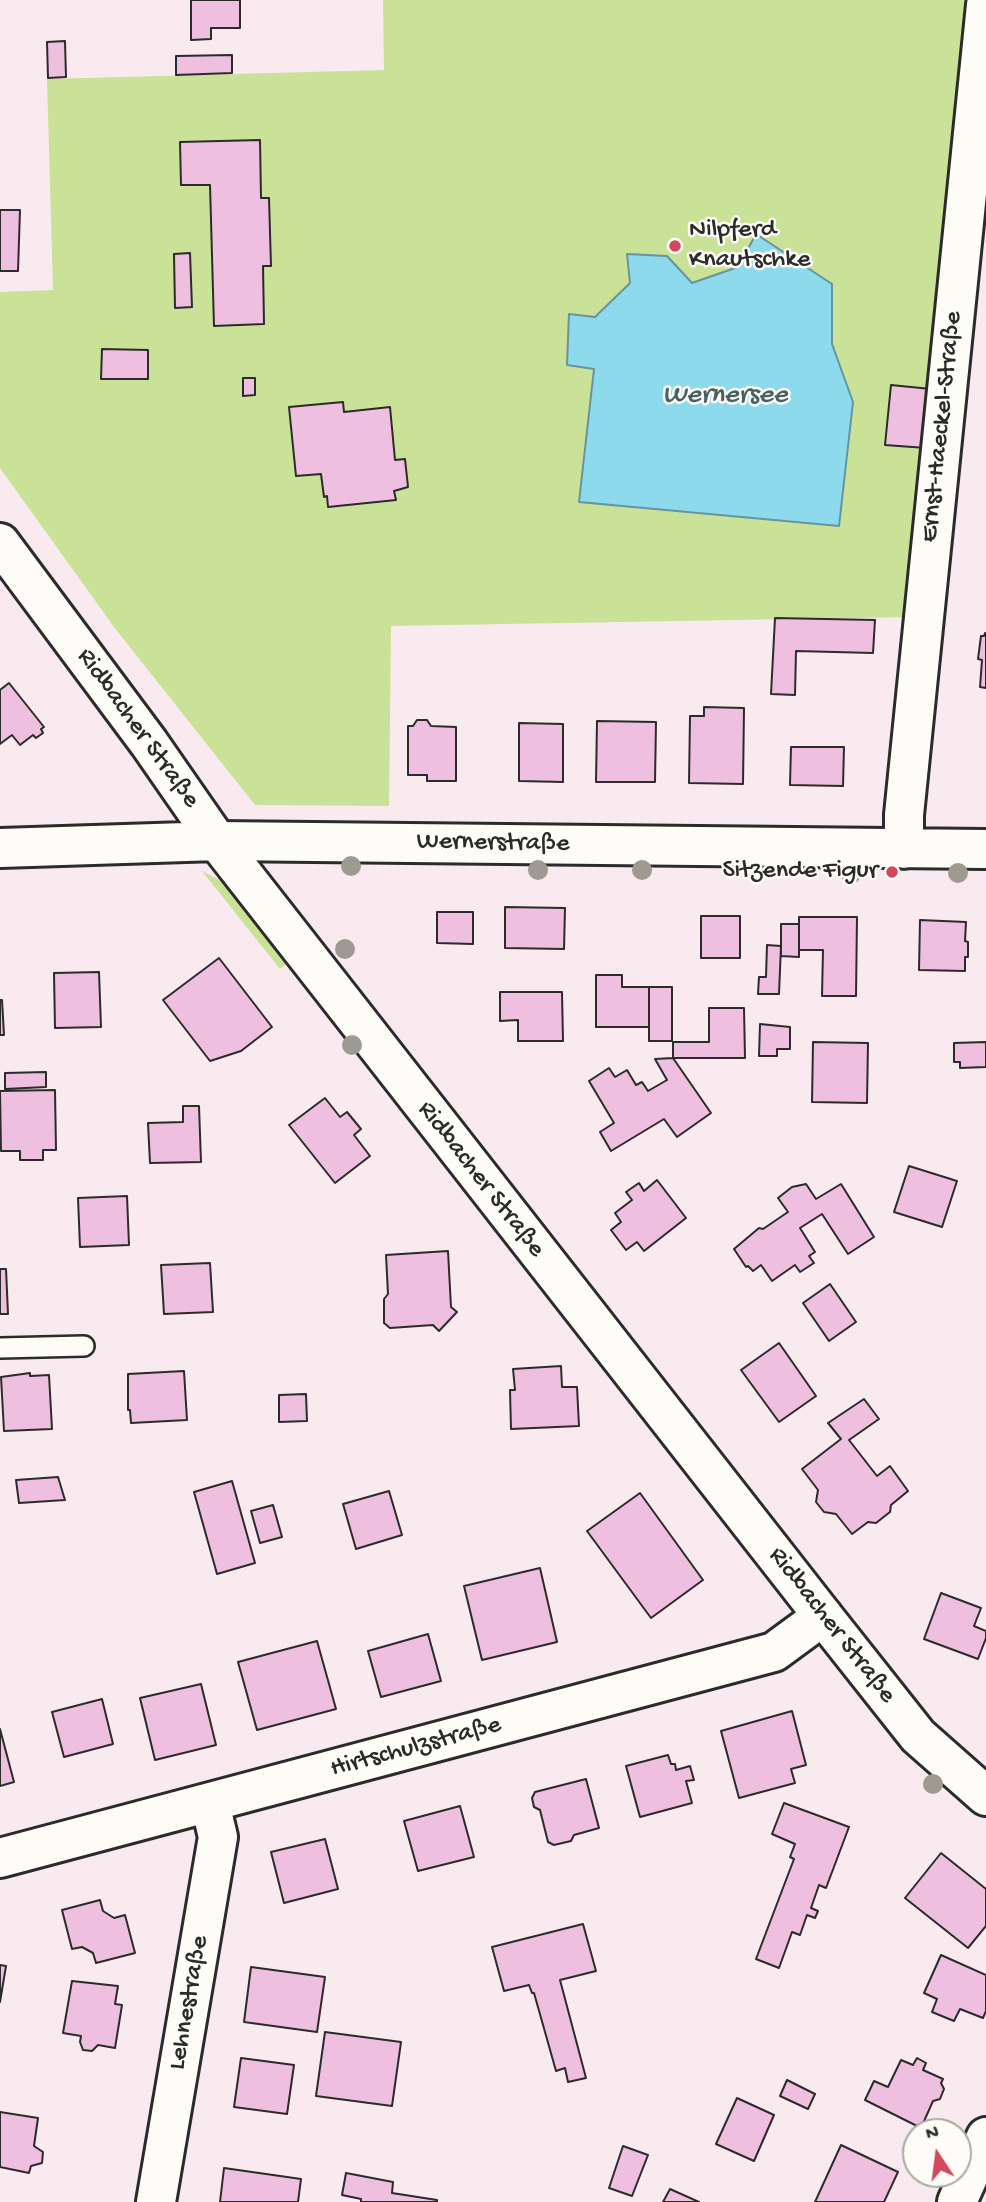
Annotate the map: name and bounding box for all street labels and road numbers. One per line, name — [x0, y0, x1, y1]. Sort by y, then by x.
street label: Ernst-Haeckel-Straße — [915, 310, 971, 544]
street label: Ridbacher Straße — [69, 643, 205, 815]
street label: Wernerstraße — [416, 827, 570, 861]
street label: Ridbacher Straße — [409, 1096, 551, 1264]
street label: Ridbacher Straße — [760, 1542, 902, 1710]
street label: Hirtschulzstraße — [327, 1710, 505, 1786]
street label: Lehnestraße — [163, 1933, 217, 2073]

